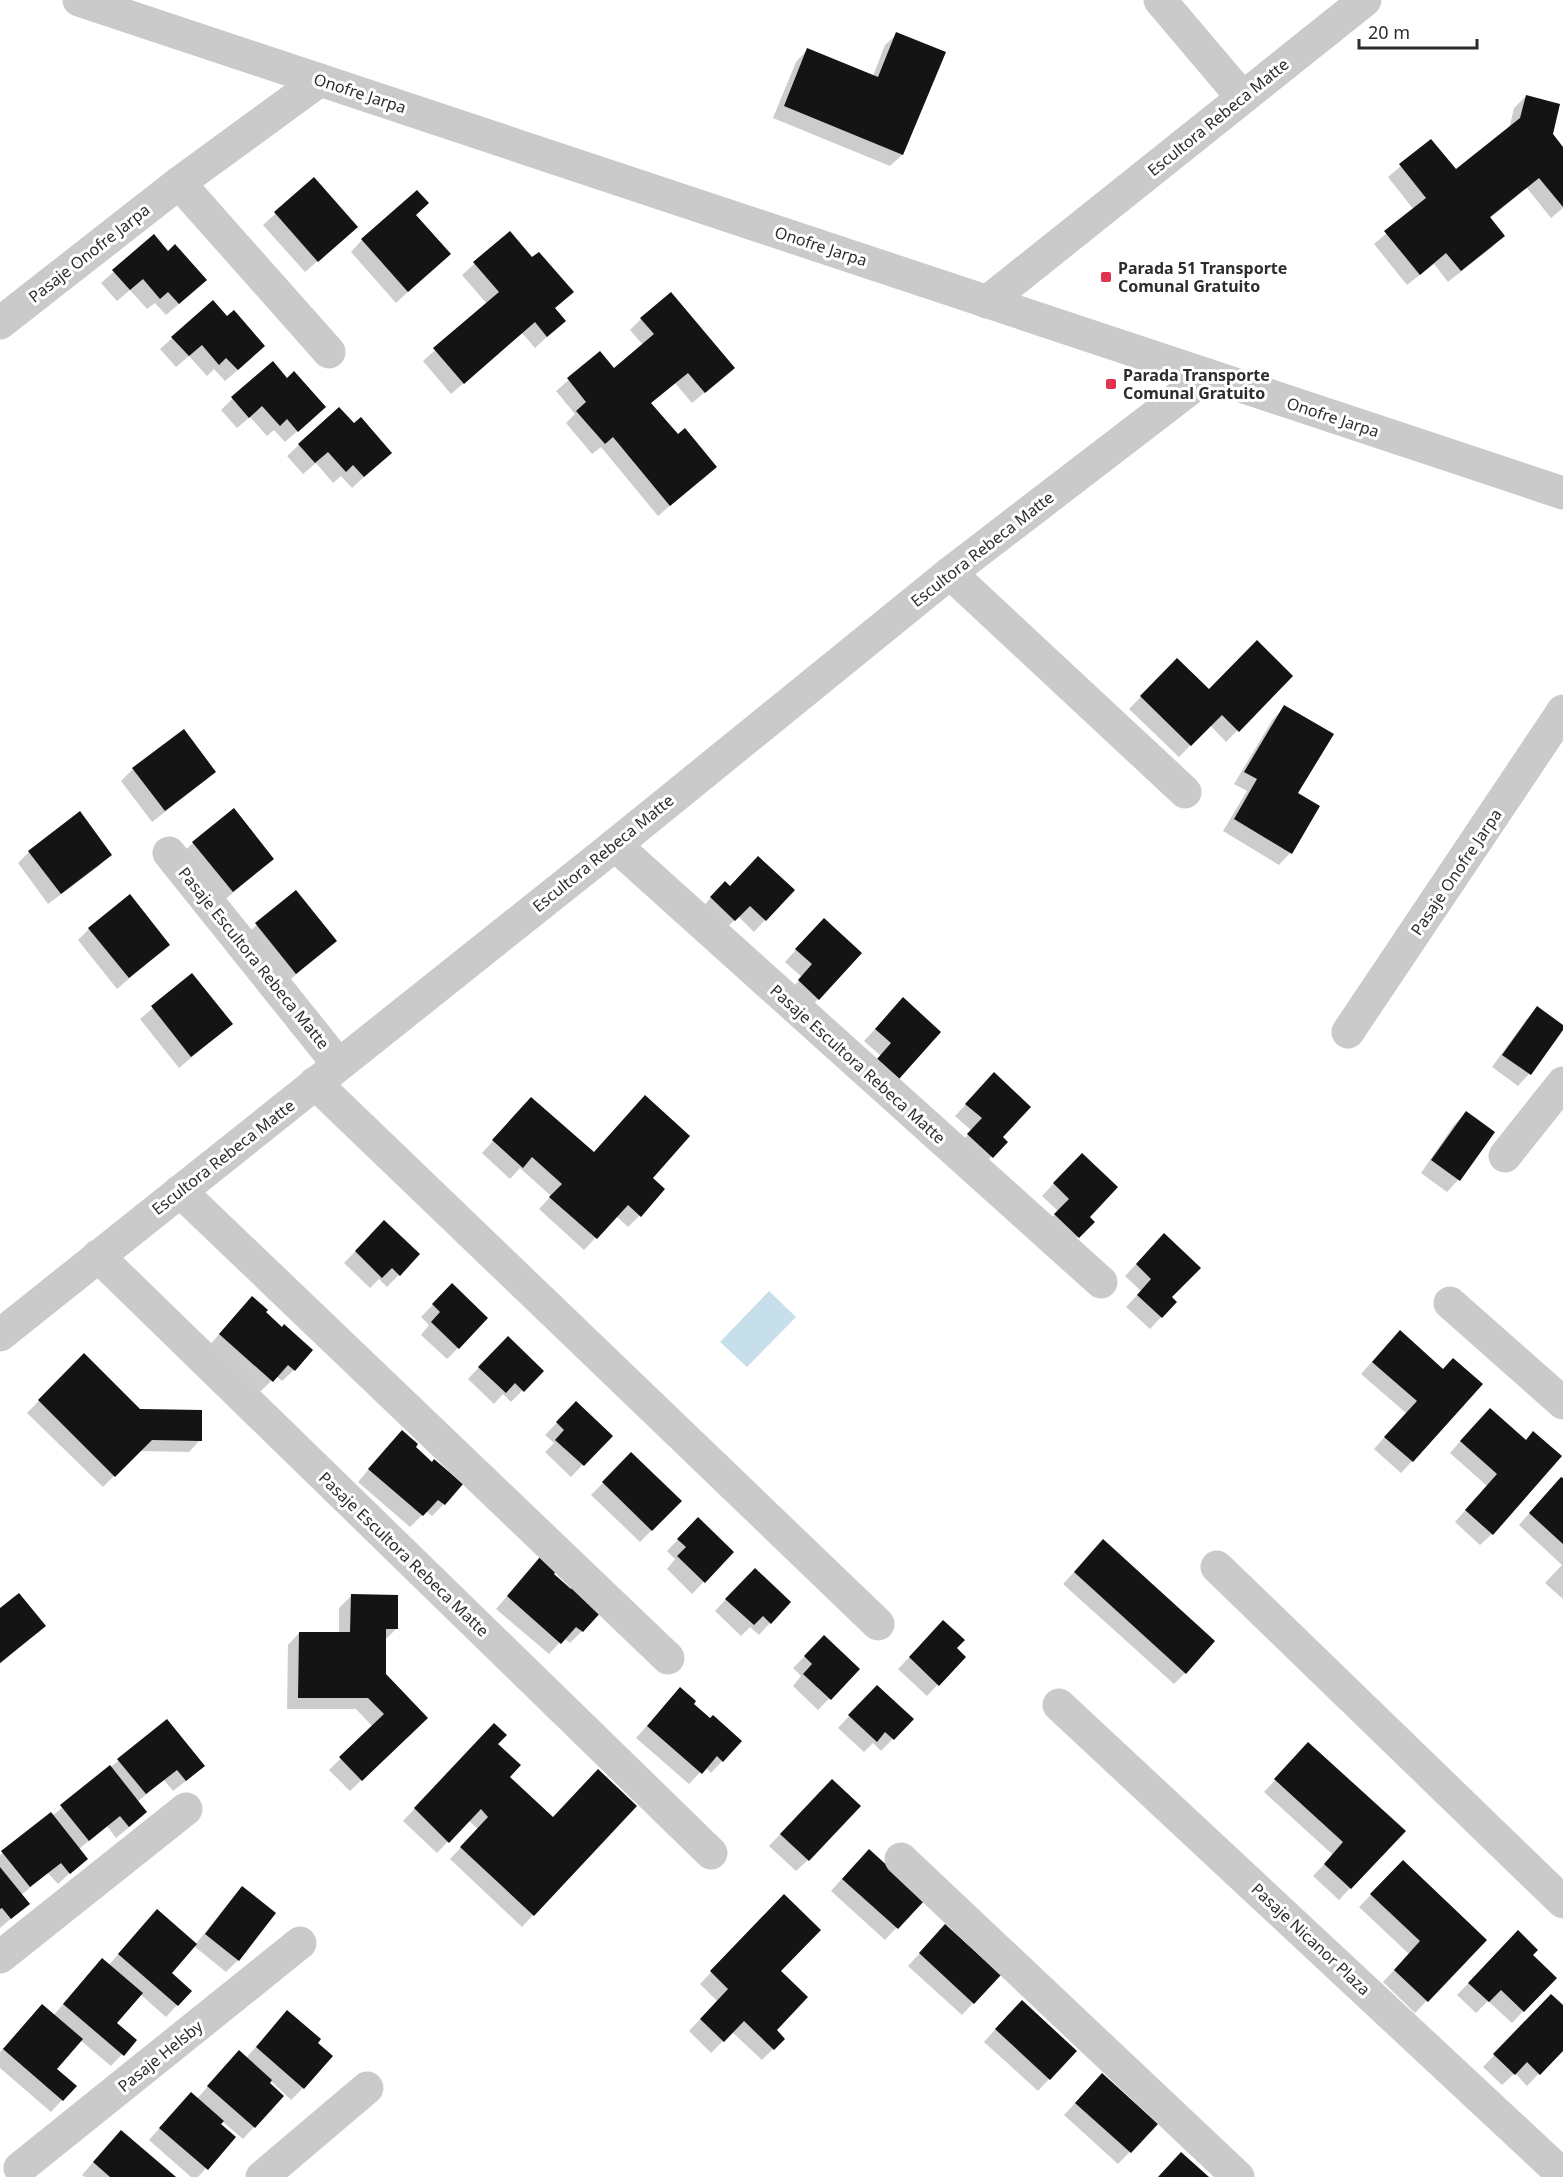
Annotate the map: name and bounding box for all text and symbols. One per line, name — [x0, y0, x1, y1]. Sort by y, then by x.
scale bar — [1359, 12, 1478, 50]
text: 20 m — [1368, 20, 1410, 44]
street label: Escultora Rebeca Matte — [1143, 53, 1293, 181]
street label: Onofre Jarpa — [311, 68, 409, 118]
street label: Pasaje Onofre Jarpa — [24, 199, 154, 307]
street label: Onofre Jarpa — [772, 221, 870, 271]
place label: Parada 51 Transporte Comunal Gratuito — [1118, 257, 1287, 297]
marker: Parada 51 Transporte Comunal Gratuito — [1099, 270, 1113, 284]
place label: Parada Transporte Comunal Gratuito — [1123, 364, 1270, 404]
marker: Parada Transporte Comunal Gratuito — [1104, 377, 1118, 391]
street label: Onofre Jarpa — [1284, 392, 1382, 442]
street label: Escultora Rebeca Matte — [906, 486, 1058, 612]
street label: Escultora Rebeca Matte — [528, 789, 678, 917]
street label: Pasaje Onofre Jarpa — [1405, 804, 1507, 940]
street label: Pasaje Escultora Rebeca Matte — [174, 862, 334, 1054]
street label: Pasaje Escultora Rebeca Matte — [766, 979, 950, 1149]
street label: Escultora Rebeca Matte — [147, 1094, 299, 1220]
street label: Pasaje Escultora Rebeca Matte — [314, 1467, 494, 1641]
street label: Pasaje Nicanor Plaza — [1247, 1878, 1375, 2000]
street label: Pasaje Helsby — [113, 2015, 208, 2097]

